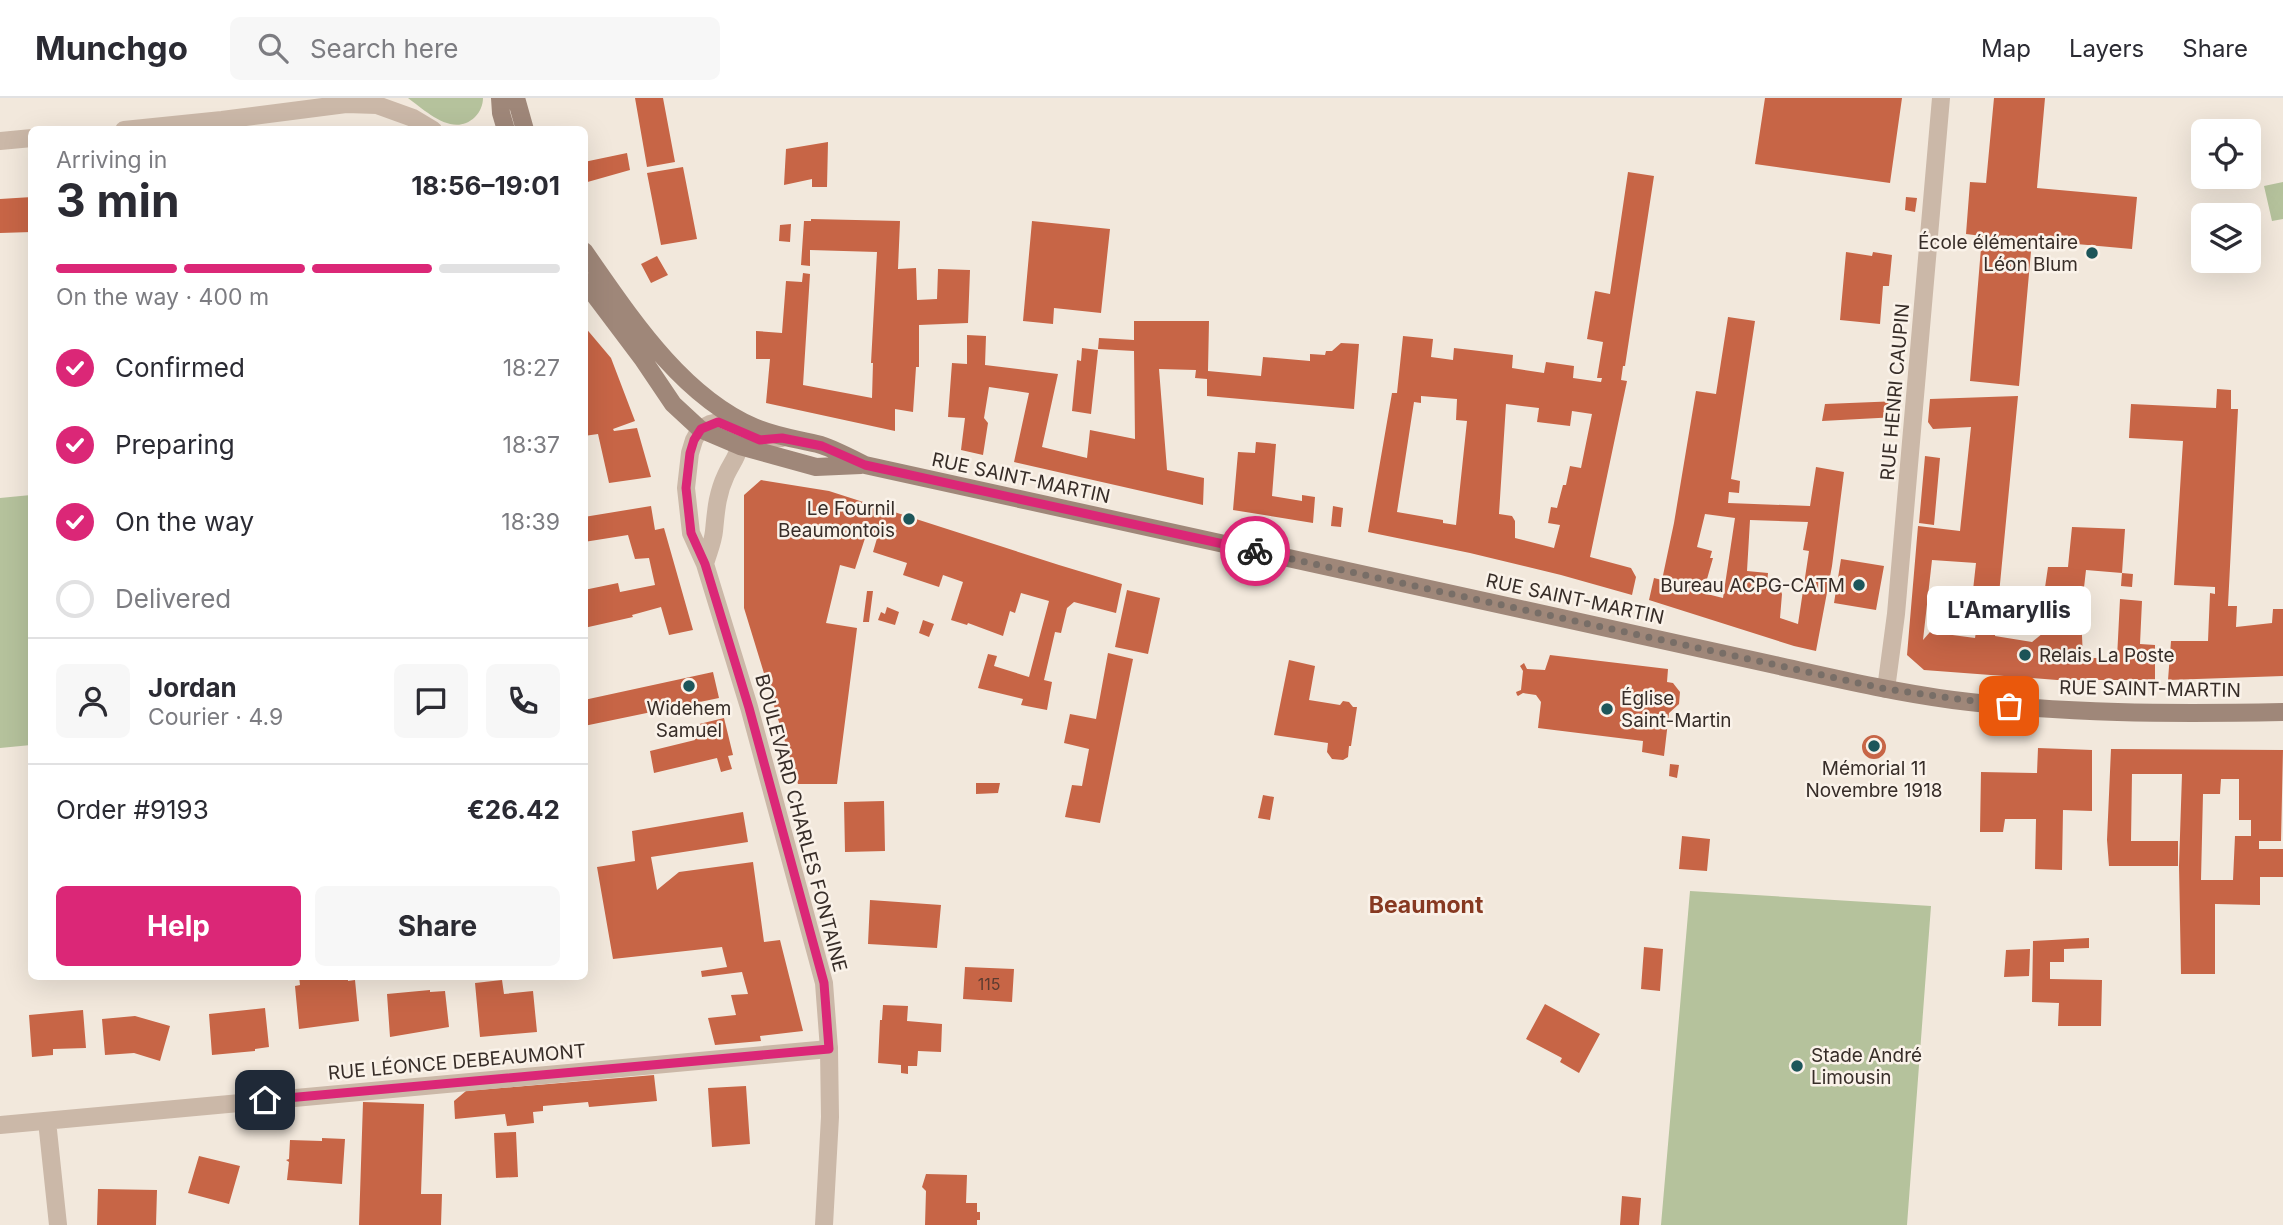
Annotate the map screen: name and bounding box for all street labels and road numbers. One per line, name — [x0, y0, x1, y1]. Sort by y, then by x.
street label: RUE HENRI CAUPIN — [1876, 303, 1914, 481]
street label: RUE SAINT-MARTIN — [930, 448, 1112, 508]
street label: RUE SAINT-MARTIN — [1484, 569, 1666, 629]
street label: BOULEVARD CHARLES FONTAINE — [750, 672, 852, 974]
street label: RUE SAINT-MARTIN — [2059, 676, 2241, 702]
street label: RUE LÉONCE DEBEAUMONT — [327, 1038, 587, 1085]

